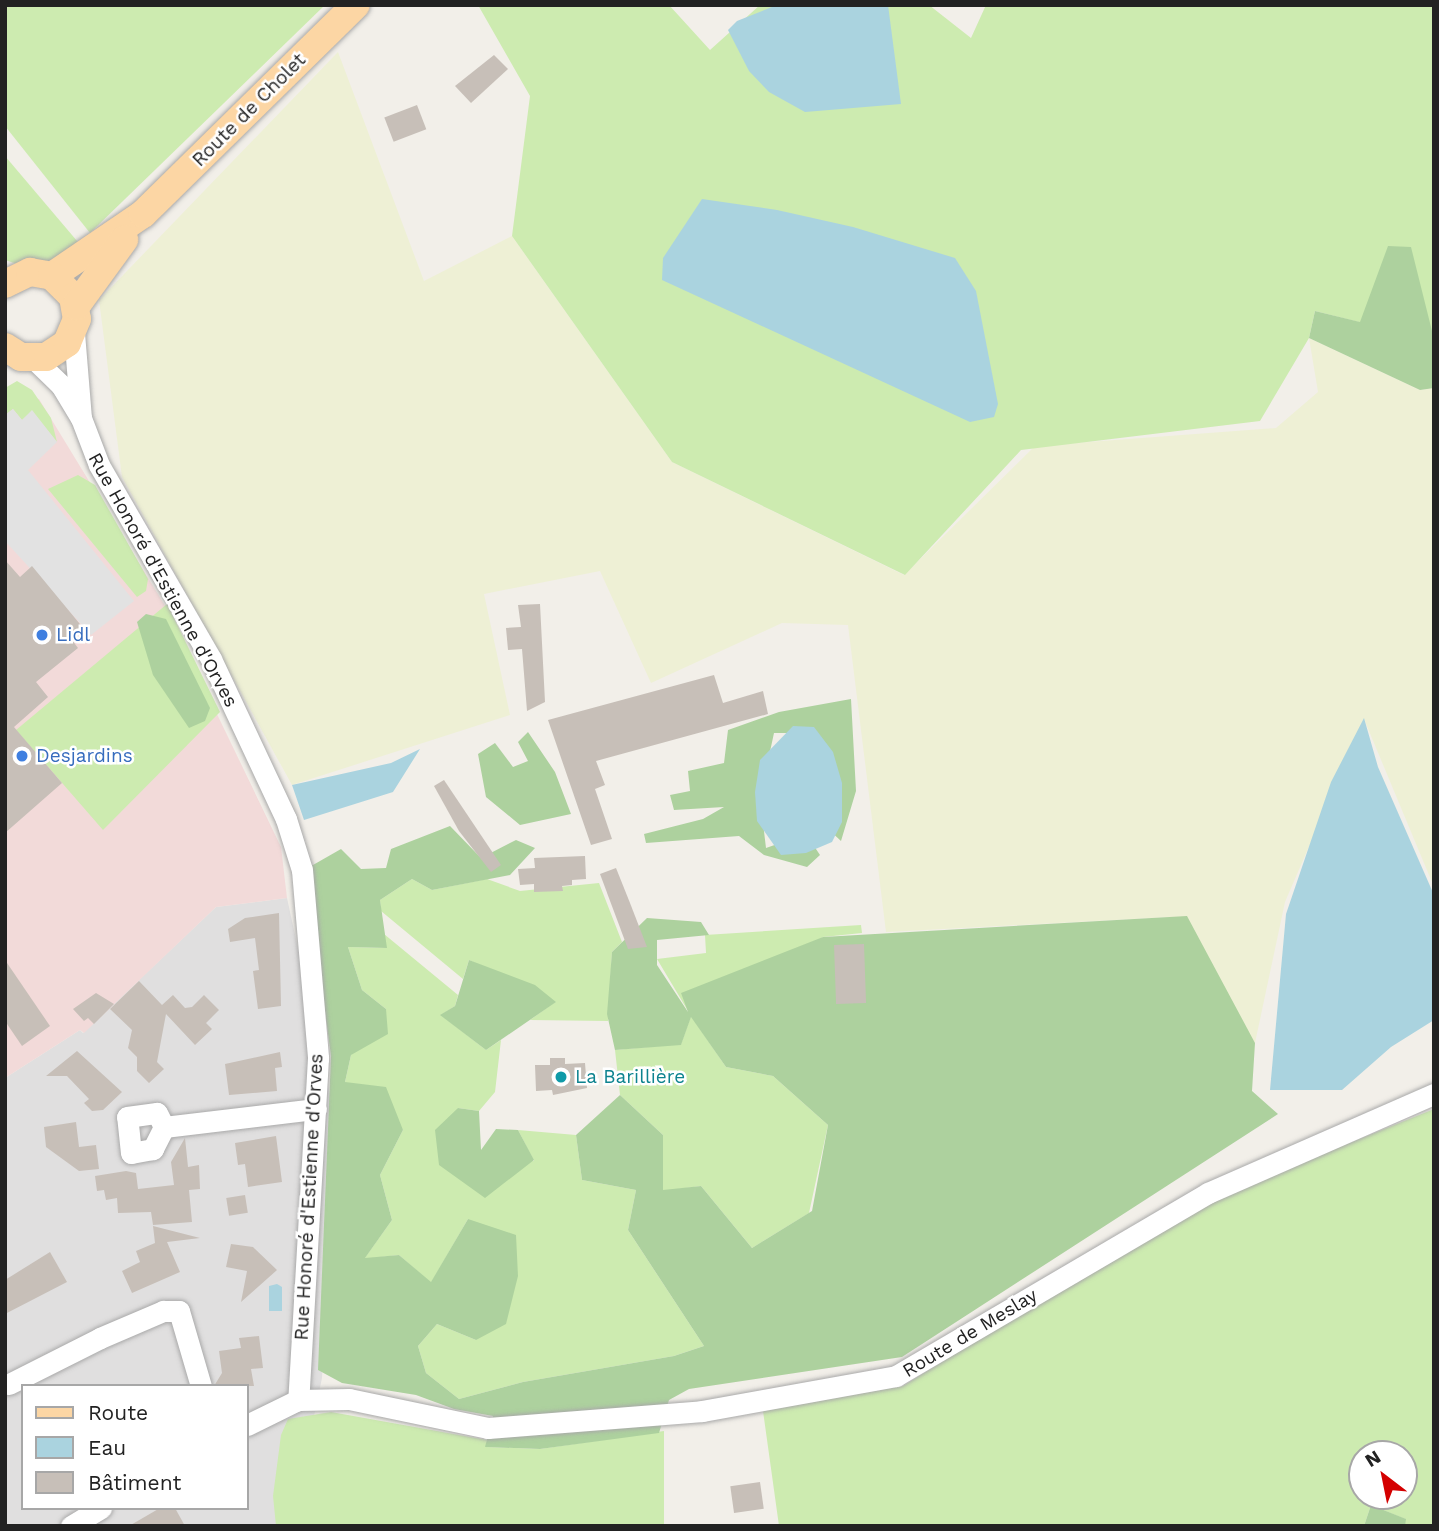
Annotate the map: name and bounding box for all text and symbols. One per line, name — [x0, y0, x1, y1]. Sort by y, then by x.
street label: Route de Cholet — [188, 49, 310, 171]
street label: Rue Honoré d'Estienne d'Orves — [83, 449, 243, 711]
place label: Lidl — [56, 624, 90, 646]
marker: Lidl — [34, 627, 50, 643]
place label: Desjardins — [36, 745, 133, 767]
marker: Desjardins — [14, 748, 30, 764]
street label: Rue Honoré d'Estienne d'Orves — [290, 1053, 328, 1341]
place label: La Barillière — [575, 1066, 686, 1088]
marker: La Barillière — [553, 1069, 569, 1085]
street label: Route de Meslay — [899, 1284, 1041, 1382]
legend — [21, 1384, 248, 1510]
text: Route — [88, 1400, 148, 1425]
text: Eau — [88, 1435, 126, 1460]
north arrow — [1348, 1440, 1418, 1510]
text: N — [1361, 1445, 1385, 1472]
text: Bâtiment — [88, 1470, 181, 1495]

